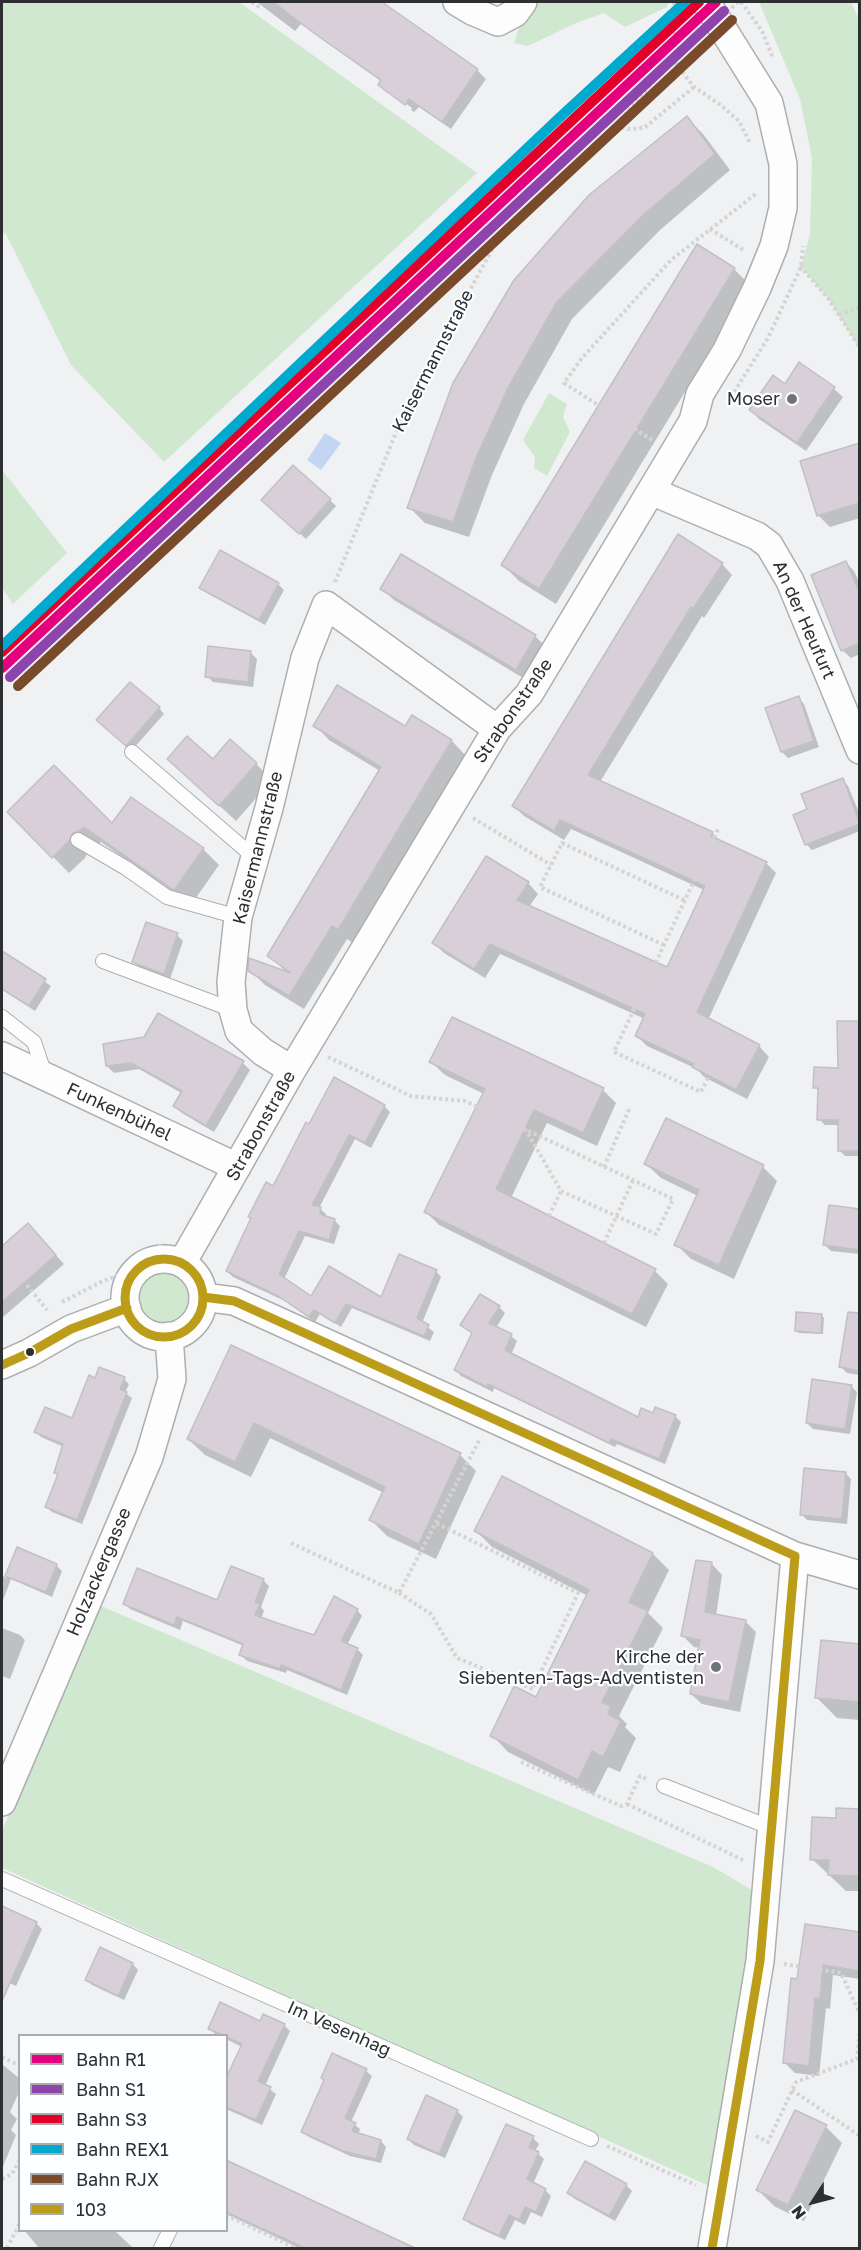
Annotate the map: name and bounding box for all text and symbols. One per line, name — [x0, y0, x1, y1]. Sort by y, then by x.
street label: Kaisermannstraße — [388, 286, 478, 436]
place label: Moser — [727, 388, 780, 410]
marker: Moser — [785, 392, 799, 406]
street label: An der Heufurt — [768, 557, 840, 683]
street label: Strabonstraße — [469, 654, 557, 768]
street label: Kaisermannstraße — [229, 769, 287, 927]
street label: Strabonstraße — [222, 1067, 300, 1185]
street label: Funkenbühel — [63, 1078, 175, 1146]
unlabelled marker — [24, 1346, 36, 1358]
street label: Holzackergasse — [62, 1505, 136, 1639]
place label: Kirche der Siebenten-Tags-Adventisten — [458, 1646, 704, 1688]
marker: Kirche der Siebenten-Tags-Adventisten — [709, 1660, 723, 1674]
street label: Im Vesenhag — [284, 1997, 394, 2061]
legend — [18, 2034, 228, 2232]
text: Bahn R1 — [76, 2048, 146, 2070]
text: Bahn S1 — [76, 2078, 145, 2100]
text: Bahn S3 — [76, 2108, 147, 2130]
text: Bahn REX1 — [76, 2138, 169, 2160]
text: Bahn RJX — [76, 2168, 159, 2190]
north arrow — [783, 2172, 843, 2232]
text: 103 — [76, 2198, 106, 2220]
text: N — [787, 2202, 810, 2223]

